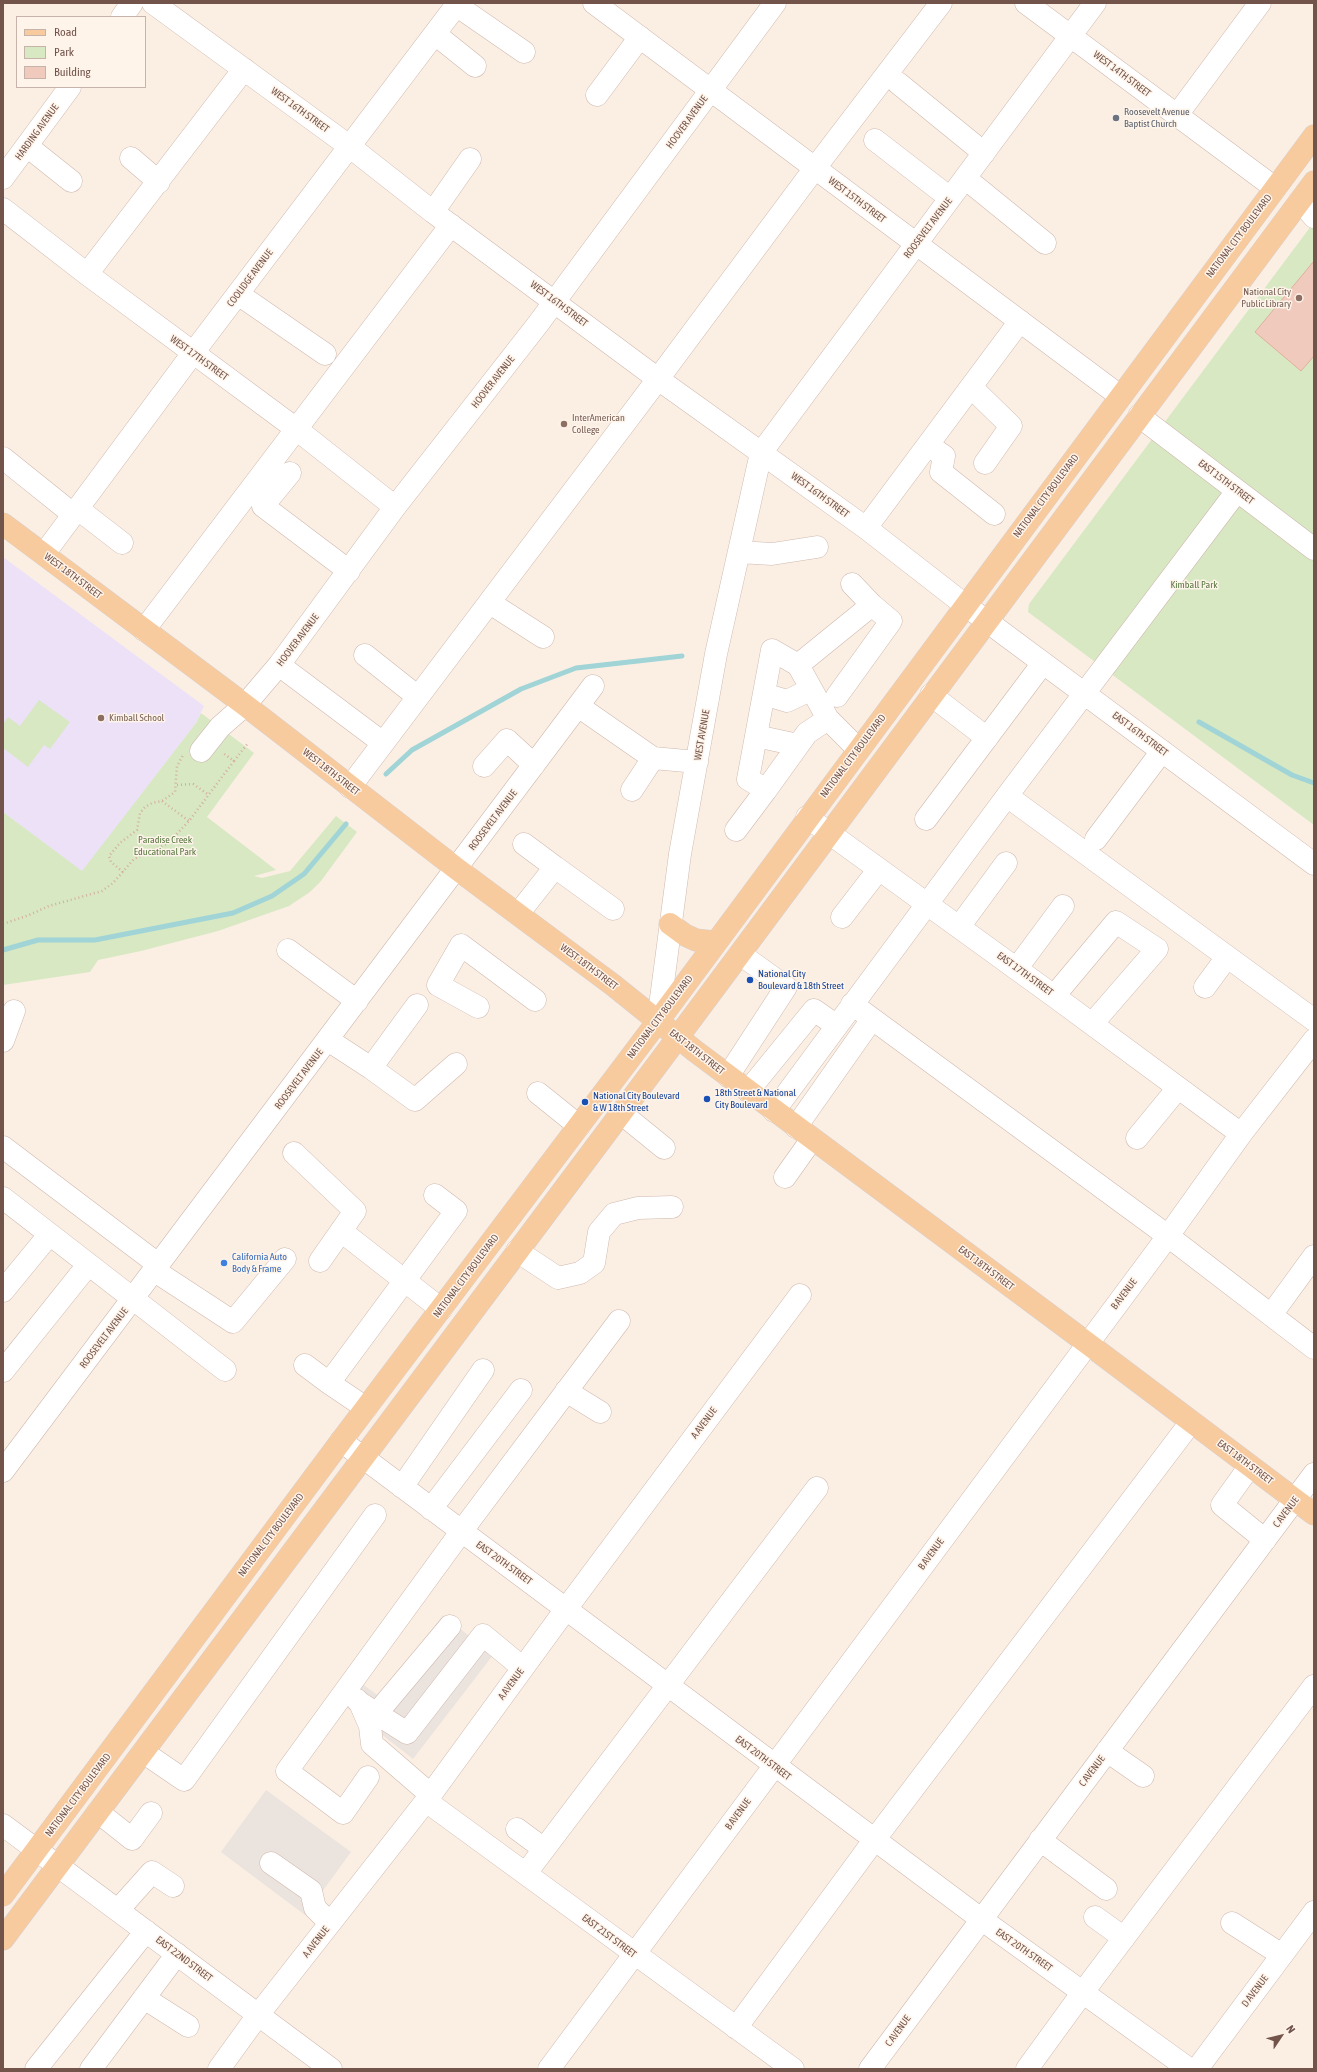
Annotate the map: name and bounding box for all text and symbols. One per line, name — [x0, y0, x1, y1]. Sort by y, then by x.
legend — [16, 16, 146, 88]
text: Road — [54, 25, 77, 39]
text: Park — [54, 45, 74, 59]
street label: WEST 14TH STREET — [1091, 48, 1153, 100]
text: Building — [54, 65, 91, 79]
street label: WEST 16TH STREET — [269, 85, 331, 135]
street label: HOOVER AVENUE — [664, 93, 710, 151]
street label: HARDING AVENUE — [13, 102, 61, 162]
place label: Roosevelt Avenue Baptist Church — [1124, 106, 1190, 130]
marker: Roosevelt Avenue Baptist Church — [1111, 113, 1121, 123]
street label: WEST 15TH STREET — [826, 174, 888, 226]
street label: NATIONAL CITY BOULEVARD — [1204, 192, 1274, 280]
street label: ROOSEVELT AVENUE — [901, 195, 955, 261]
street label: COOLIDGE AVENUE — [224, 247, 276, 309]
street label: WEST 16TH STREET — [528, 278, 590, 330]
place label: National City Public Library — [1241, 286, 1291, 310]
marker: National City Public Library — [1294, 293, 1304, 303]
street label: WEST 17TH STREET — [168, 333, 230, 383]
street label: HOOVER AVENUE — [469, 354, 517, 410]
place label: InterAmerican College — [572, 412, 625, 436]
marker: InterAmerican College — [559, 419, 569, 429]
street label: NATIONAL CITY BOULEVARD — [1011, 452, 1081, 540]
street label: EAST 15TH STREET — [1196, 457, 1256, 507]
street label: WEST 16TH STREET — [789, 470, 851, 520]
street label: WEST 18TH STREET — [42, 550, 104, 602]
park label: Kimball Park — [1170, 579, 1218, 591]
street label: HOOVER AVENUE — [274, 611, 322, 669]
street label: WEST AVENUE — [692, 709, 712, 761]
street label: EAST 16TH STREET — [1110, 709, 1170, 759]
place label: Kimball School — [109, 712, 164, 724]
street label: NATIONAL CITY BOULEVARD — [818, 712, 888, 800]
marker: Kimball School — [96, 713, 106, 723]
street label: WEST 18TH STREET — [300, 746, 362, 798]
street label: ROOSEVELT AVENUE — [466, 787, 520, 853]
park label: Paradise Creek Educational Park — [134, 834, 196, 858]
street label: WEST 18TH STREET — [558, 941, 620, 993]
street label: EAST 17TH STREET — [995, 950, 1055, 998]
place label: National City Boulevard & 18th Street — [758, 968, 844, 992]
street label: NATIONAL CITY BOULEVARD — [625, 973, 695, 1061]
marker: National City Boulevard & 18th Street — [745, 975, 755, 985]
street label: EAST 18TH STREET — [667, 1027, 727, 1077]
street label: ROOSEVELT AVENUE — [272, 1046, 326, 1112]
place label: 18th Street & National City Boulevard — [715, 1087, 796, 1110]
place label: National City Boulevard & W 18th Street — [593, 1090, 680, 1114]
marker: 18th Street & National City Boulevard — [702, 1094, 712, 1104]
marker: National City Boulevard & W 18th Street — [580, 1097, 590, 1107]
street label: NATIONAL CITY BOULEVARD — [431, 1232, 501, 1320]
street label: EAST 18TH STREET — [956, 1243, 1016, 1293]
place label: California Auto Body & Frame — [232, 1251, 287, 1274]
marker: California Auto Body & Frame — [219, 1258, 229, 1268]
street label: B AVENUE — [1108, 1276, 1140, 1312]
street label: ROOSEVELT AVENUE — [77, 1305, 131, 1371]
street label: A AVENUE — [688, 1405, 720, 1441]
street label: EAST 18TH STREET — [1215, 1437, 1275, 1487]
street label: NATIONAL CITY BOULEVARD — [236, 1491, 306, 1579]
street label: C AVENUE — [1270, 1494, 1302, 1530]
street label: B AVENUE — [916, 1536, 946, 1572]
street label: EAST 20TH STREET — [474, 1539, 534, 1587]
street label: A AVENUE — [496, 1666, 526, 1702]
street label: EAST 20TH STREET — [733, 1733, 793, 1783]
street label: NATIONAL CITY BOULEVARD — [43, 1751, 113, 1839]
street label: C AVENUE — [1076, 1753, 1108, 1789]
street label: B AVENUE — [723, 1796, 753, 1832]
street label: EAST 21ST STREET — [579, 1912, 639, 1960]
street label: A AVENUE — [300, 1924, 332, 1960]
street label: EAST 20TH STREET — [993, 1926, 1055, 1974]
street label: EAST 22ND STREET — [153, 1934, 215, 1984]
street label: D AVENUE — [1239, 1973, 1271, 2009]
street label: C AVENUE — [883, 2013, 913, 2049]
north arrow — [1261, 2016, 1301, 2056]
text: N — [1284, 2023, 1298, 2035]

